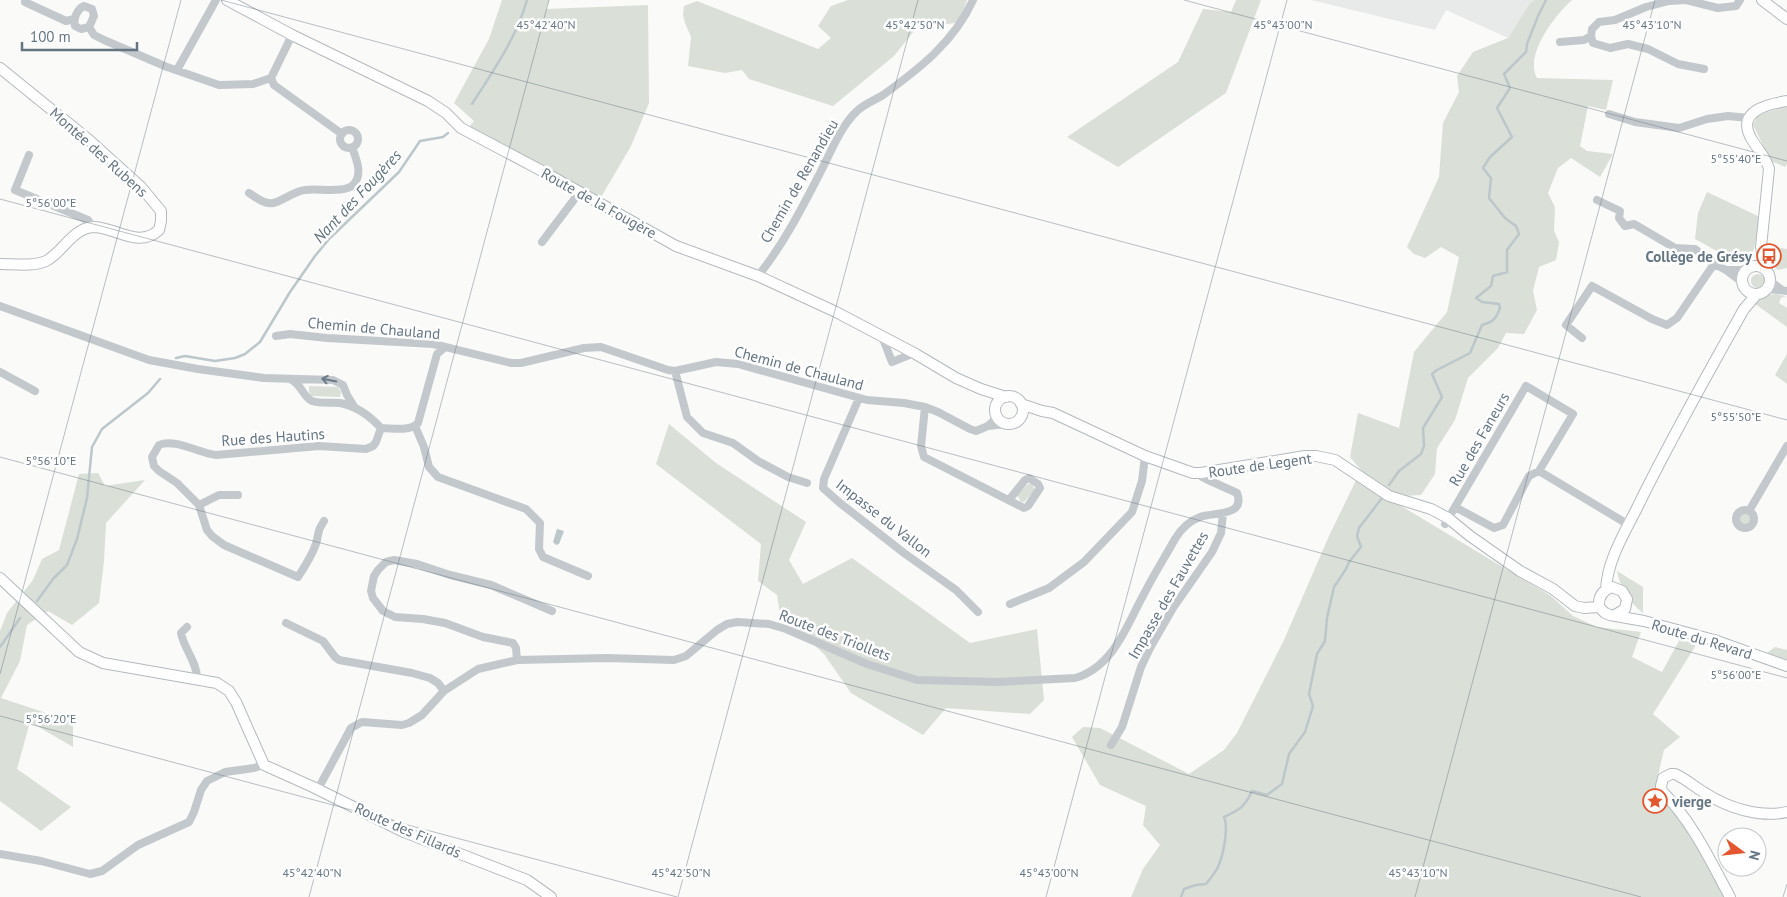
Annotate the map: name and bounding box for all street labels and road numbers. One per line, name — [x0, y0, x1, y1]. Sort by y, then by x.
street label: Montée des Rubens — [46, 103, 152, 201]
street label: Chemin de Renandieu — [756, 116, 842, 246]
street label: Route de la Fougère — [538, 164, 660, 242]
street label: Chemin de Chauland — [307, 313, 441, 343]
street label: Chemin de Chauland — [732, 342, 866, 394]
street label: Rue des Faneurs — [1445, 389, 1513, 489]
street label: Rue des Hautins — [221, 424, 325, 450]
street label: Route de Legent — [1207, 448, 1313, 482]
street label: Impasse du Vallon — [832, 475, 936, 561]
street label: Impasse des Fauvettes — [1124, 528, 1212, 662]
street label: Route des Triollets — [776, 605, 894, 665]
street label: Route du Revard — [1649, 615, 1755, 663]
street label: Route des Fillards — [352, 798, 464, 862]

